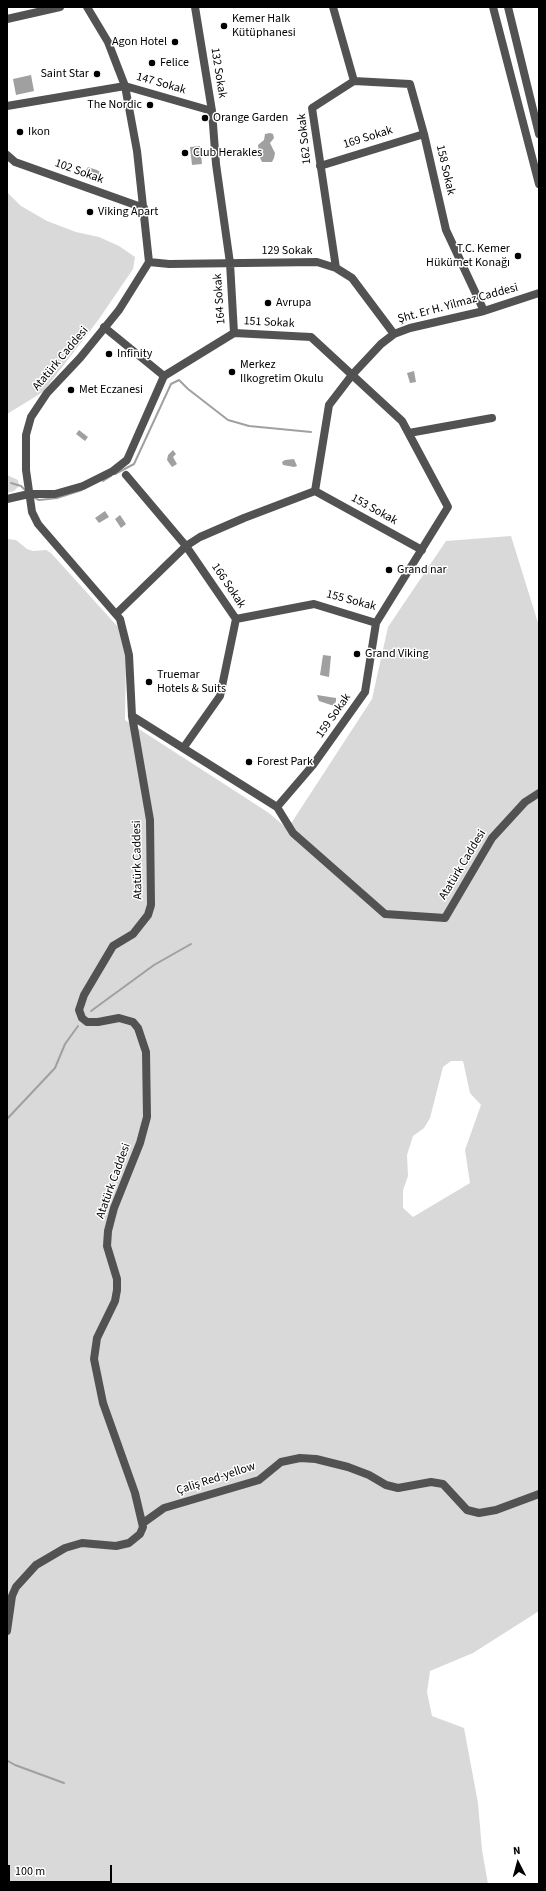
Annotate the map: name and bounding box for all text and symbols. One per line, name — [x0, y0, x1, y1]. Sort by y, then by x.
place label: Kemer Halk Kütüphanesi — [232, 12, 296, 40]
marker: Kemer Halk Kütüphanesi — [219, 21, 229, 31]
place label: Agon Hotel — [112, 35, 167, 49]
marker: Agon Hotel — [170, 37, 180, 47]
street label: 132 Sokak — [207, 47, 229, 99]
place label: Felice — [160, 56, 189, 70]
marker: Felice — [147, 58, 157, 68]
place label: Saint Star — [40, 67, 89, 81]
marker: Saint Star — [92, 69, 102, 79]
street label: 147 Sokak — [134, 70, 188, 98]
place label: The Nordic — [87, 98, 142, 112]
marker: The Nordic — [145, 100, 155, 110]
place label: Orange Garden — [213, 111, 288, 125]
marker: Orange Garden — [200, 113, 210, 123]
street label: 162 Sokak — [295, 113, 315, 165]
street label: 169 Sokak — [342, 124, 394, 152]
place label: Ikon — [28, 125, 50, 139]
marker: Ikon — [15, 127, 25, 137]
street label: 158 Sokak — [432, 144, 458, 196]
place label: Club Herakles — [193, 146, 262, 160]
marker: Club Herakles — [180, 148, 190, 158]
street label: 102 Sokak — [53, 157, 105, 187]
place label: Viking Apart — [98, 205, 158, 219]
marker: Viking Apart — [85, 207, 95, 217]
place label: T.C. Kemer Hükümet Konağı — [426, 242, 510, 270]
street label: 129 Sokak — [261, 244, 313, 258]
marker: T.C. Kemer Hükümet Konağı — [513, 251, 523, 261]
street label: 164 Sokak — [211, 273, 229, 325]
street label: Şht. Er H. Yilmaz Caddesi — [396, 281, 520, 327]
place label: Avrupa — [276, 296, 311, 310]
marker: Avrupa — [263, 298, 273, 308]
street label: 151 Sokak — [243, 314, 295, 332]
street label: Atatürk Caddesi — [30, 324, 92, 394]
place label: Infinity — [117, 347, 152, 361]
marker: Infinity — [104, 349, 114, 359]
place label: Merkez Ilkogretim Okulu — [240, 358, 324, 386]
marker: Merkez Ilkogretim Okulu — [227, 367, 237, 377]
place label: Met Eczanesi — [79, 383, 143, 397]
marker: Met Eczanesi — [66, 385, 76, 395]
street label: 153 Sokak — [348, 491, 400, 529]
street label: 166 Sokak — [208, 561, 248, 611]
place label: Grand nar — [397, 563, 447, 577]
marker: Grand nar — [384, 565, 394, 575]
street label: 155 Sokak — [324, 587, 378, 615]
place label: Grand Viking — [365, 647, 429, 661]
marker: Grand Viking — [352, 649, 362, 659]
place label: Truemar Hotels & Suits — [157, 668, 226, 696]
marker: Truemar Hotels & Suits — [144, 677, 154, 687]
street label: 159 Sokak — [313, 691, 355, 741]
place label: Forest Park — [257, 755, 313, 769]
marker: Forest Park — [244, 757, 254, 767]
street label: Atatürk Caddesi — [130, 820, 146, 900]
street label: Atatürk Caddesi — [436, 827, 490, 903]
street label: Atatürk Caddesi — [94, 1141, 134, 1221]
street label: Çaliş Red-yellow — [175, 1459, 257, 1499]
north arrow — [498, 1843, 538, 1883]
text: N — [512, 1843, 521, 1858]
scale bar — [10, 1857, 114, 1883]
text: 100 m — [15, 1863, 45, 1880]

